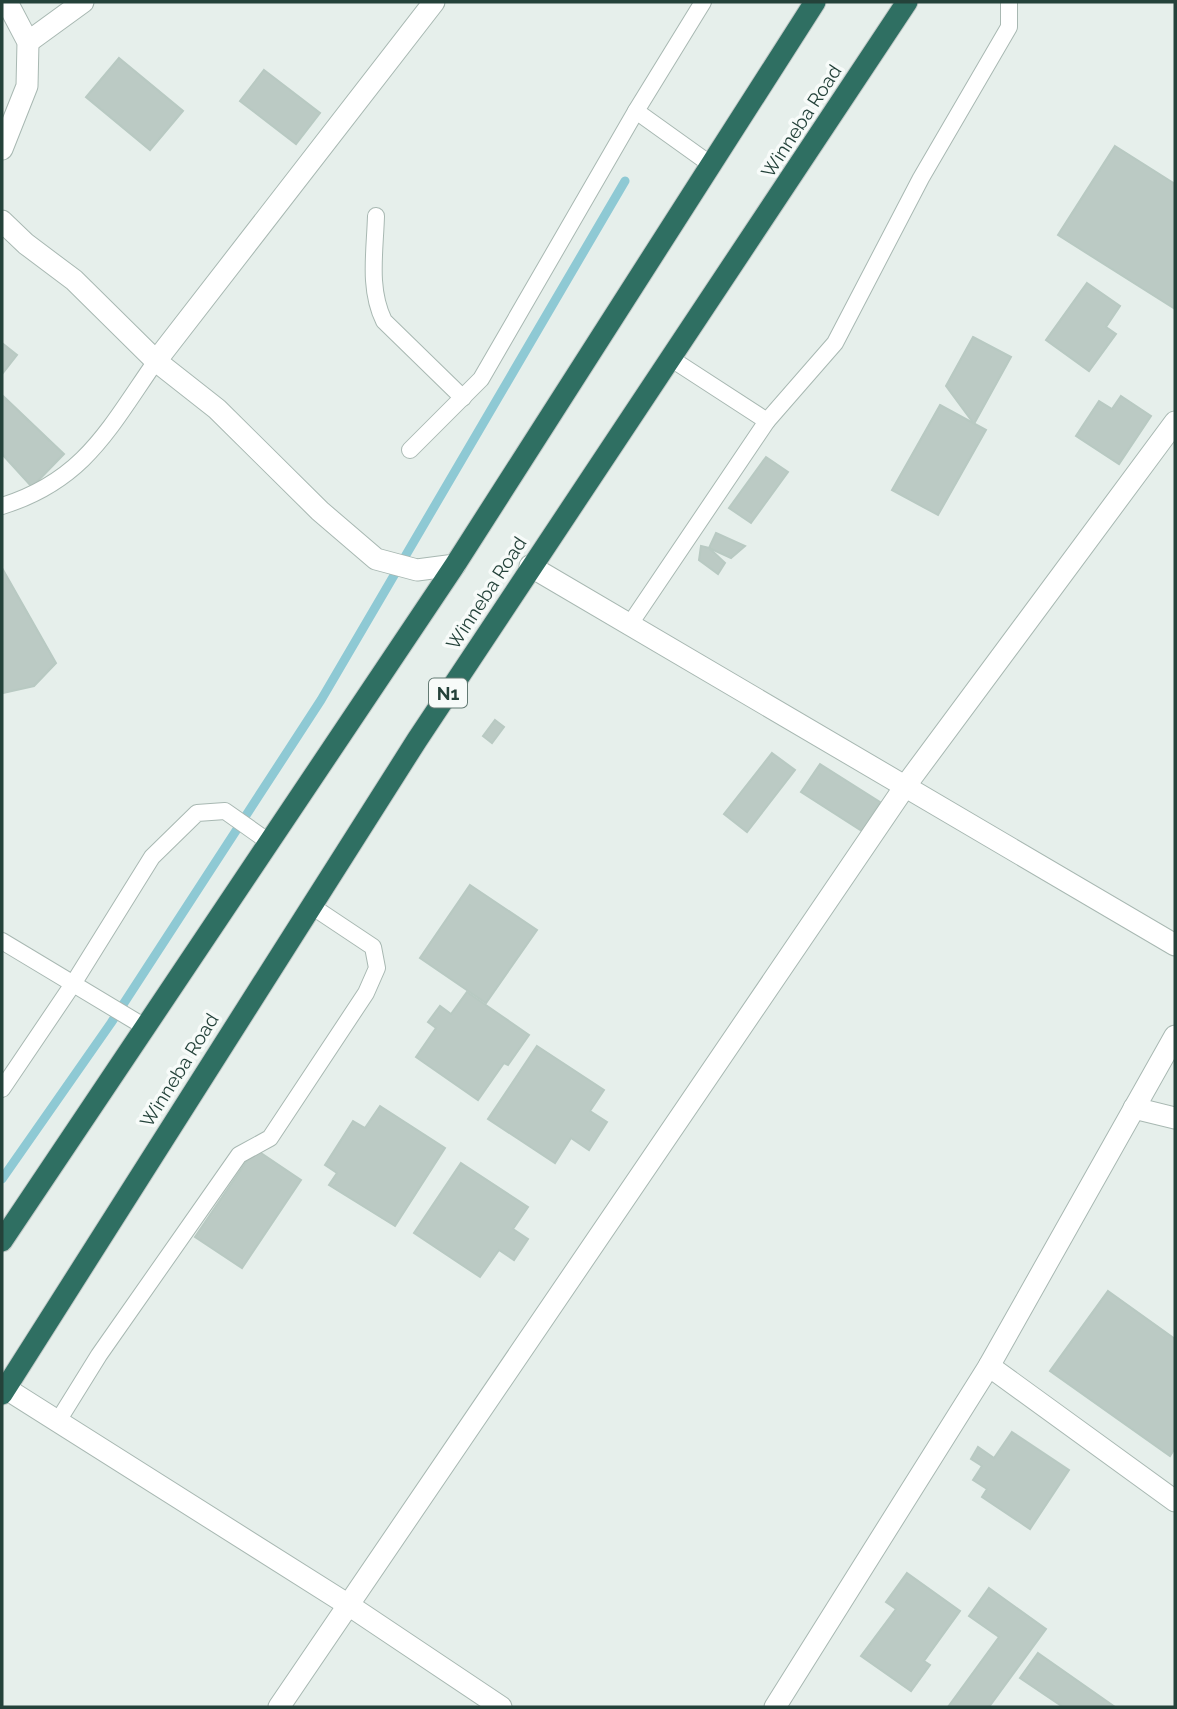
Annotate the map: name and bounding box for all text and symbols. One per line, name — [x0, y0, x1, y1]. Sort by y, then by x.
street label: Winneba Road — [756, 61, 846, 181]
street label: Winneba Road — [441, 533, 531, 653]
road number: N1 — [429, 678, 467, 708]
street label: Winneba Road — [135, 1009, 223, 1131]

